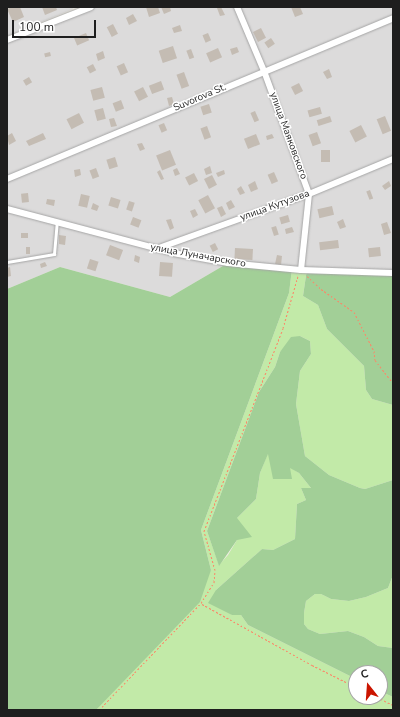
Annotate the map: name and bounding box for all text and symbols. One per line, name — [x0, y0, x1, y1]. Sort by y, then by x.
scale bar — [14, 12, 98, 38]
text: 100 m — [19, 19, 54, 35]
street label: Suvorova St. — [172, 81, 228, 115]
street label: улица Маяковского — [267, 91, 309, 181]
street label: улица Кутузова — [239, 188, 311, 224]
street label: улица Луначарского — [149, 242, 247, 270]
north arrow — [348, 665, 388, 705]
text: С — [359, 666, 370, 682]

